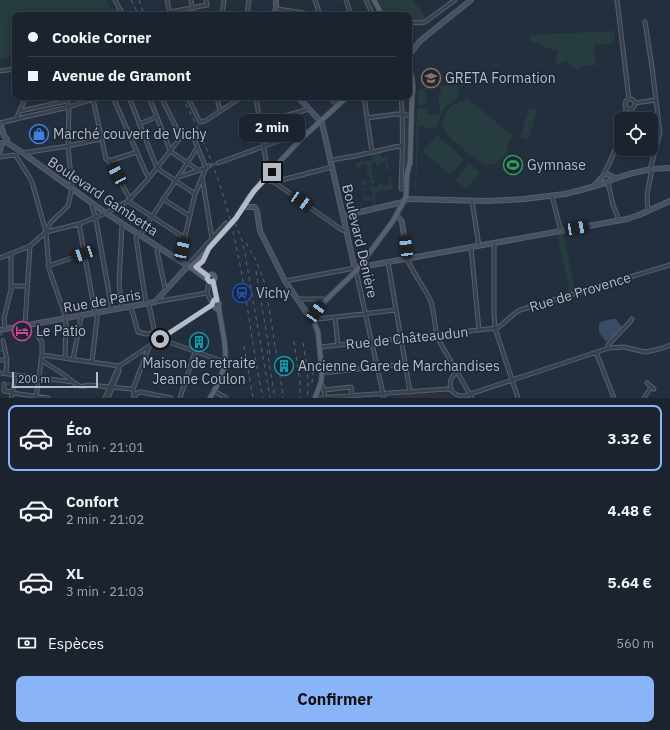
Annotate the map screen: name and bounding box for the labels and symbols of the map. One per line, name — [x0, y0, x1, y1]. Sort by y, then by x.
school or university icon: GRETA Formation — [420, 67, 442, 89]
place label: GRETA Formation — [445, 69, 556, 87]
callout: 2 min — [239, 114, 305, 142]
shop icon: Marché couvert de Vichy — [28, 123, 50, 145]
place label: Marché couvert de Vichy — [53, 125, 207, 143]
street label: Boulevard Gambetta — [44, 152, 162, 240]
sports icon: Gymnase — [502, 154, 524, 176]
place label: Gymnase — [527, 156, 586, 174]
car — [106, 161, 128, 187]
route end — [263, 163, 281, 181]
street label: Boulevard Denière — [338, 182, 382, 300]
car — [288, 189, 314, 213]
car — [564, 220, 590, 236]
car — [399, 234, 413, 260]
car — [173, 236, 191, 262]
car — [70, 244, 96, 264]
street label: Rue de Provence — [527, 268, 633, 316]
station icon: Vichy — [231, 282, 253, 304]
place label: Vichy — [256, 284, 290, 302]
street label: Rue de Paris — [62, 285, 142, 317]
car — [304, 299, 328, 325]
hotel icon: Le Patio — [11, 320, 33, 342]
place label: Le Patio — [36, 322, 86, 340]
street label: Rue de Châteaudun — [345, 323, 469, 353]
route start — [151, 330, 169, 348]
building icon: Maison de retraite Jeanne Coulon — [188, 331, 210, 353]
place label: Maison de retraite Jeanne Coulon — [142, 354, 256, 388]
building icon: Ancienne Gare de Marchandises — [273, 355, 295, 377]
place label: Ancienne Gare de Marchandises — [298, 357, 500, 375]
scale bar — [12, 370, 98, 389]

